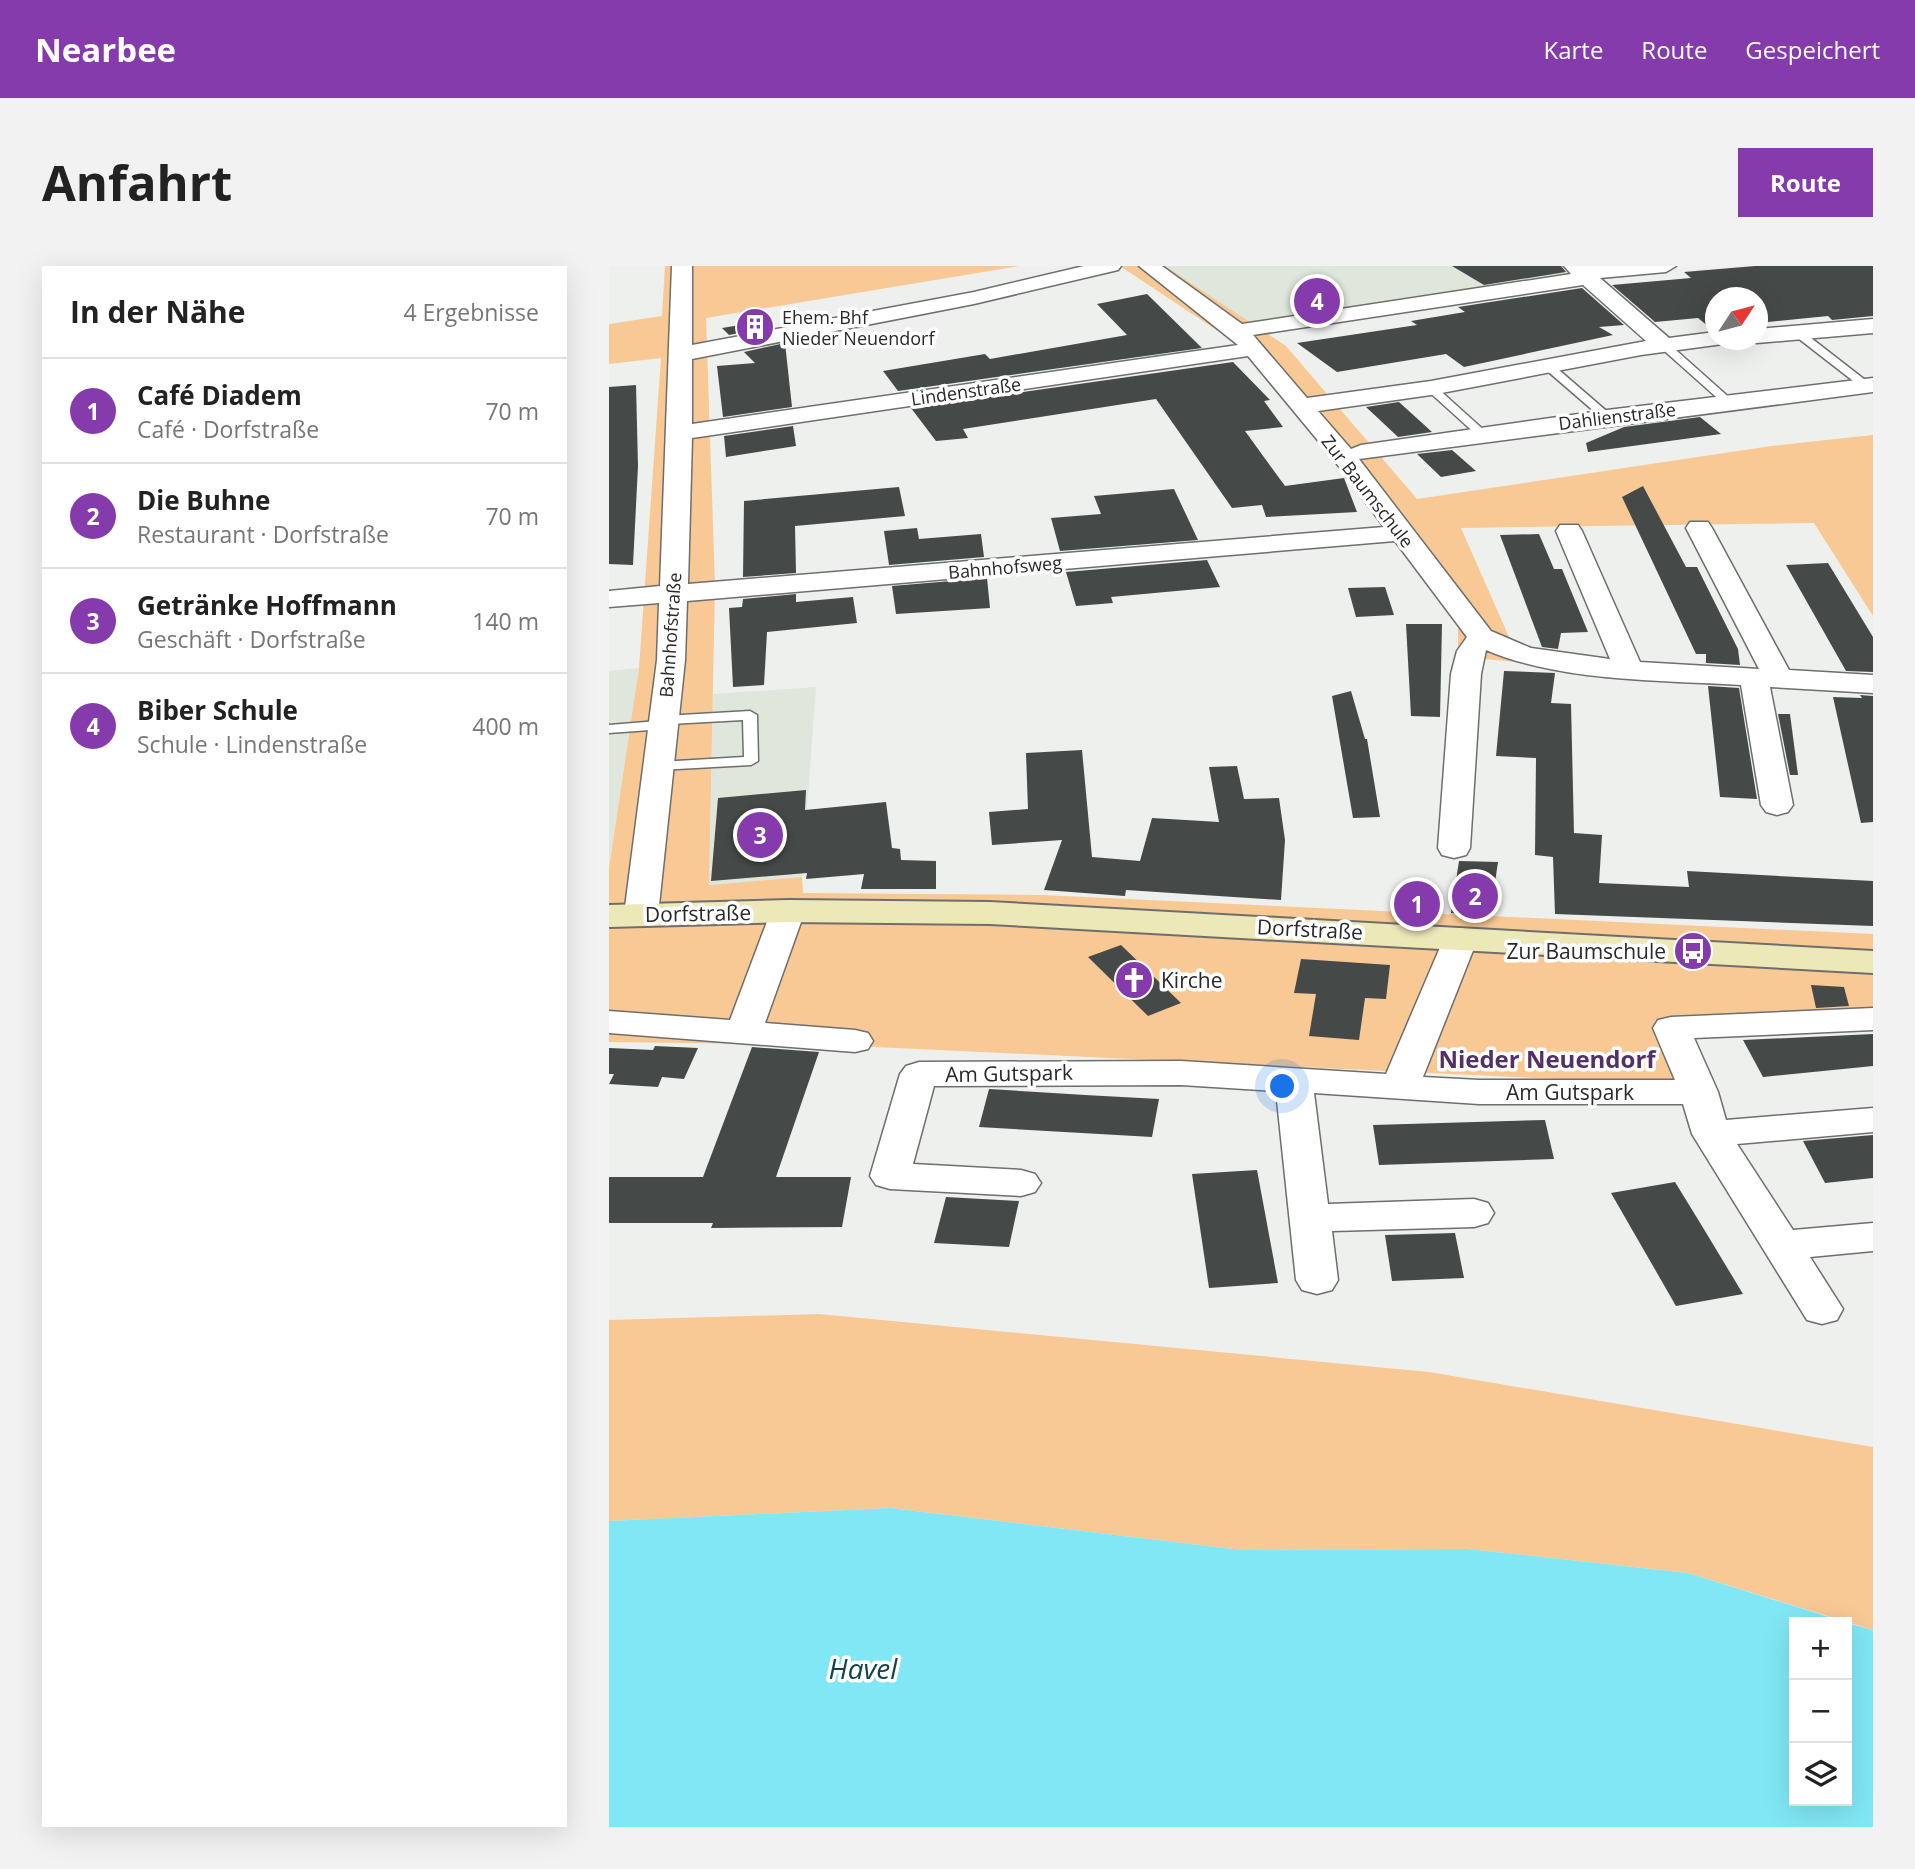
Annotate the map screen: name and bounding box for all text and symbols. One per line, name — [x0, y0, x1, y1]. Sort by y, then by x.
text: Nearbee — [35, 27, 176, 72]
text: Karte — [1543, 33, 1603, 66]
text: Route — [1641, 33, 1707, 66]
text: Gespeichert — [1745, 33, 1880, 66]
button: Route — [1738, 148, 1873, 217]
text: Anfahrt — [42, 149, 232, 215]
pin: 4 — [1294, 275, 1340, 327]
north arrow — [1705, 287, 1768, 350]
text: In der Nähe — [70, 291, 246, 332]
text: 4 Ergebnisse — [403, 296, 539, 328]
place label: Ehem. Bhf Nieder Neuendorf — [782, 305, 935, 350]
building icon: Ehem. Bhf Nieder Neuendorf — [734, 306, 776, 348]
street label: Lindenstraße — [909, 371, 1023, 411]
text: Café Diadem — [137, 377, 302, 413]
text: 1 — [86, 395, 100, 427]
text: 70 m — [485, 395, 539, 427]
street label: Dahlienstraße — [1557, 397, 1677, 435]
text: Café · Dorfstraße — [137, 413, 319, 445]
street label: Zur Baumschule — [1316, 430, 1420, 552]
text: Die Buhne — [137, 482, 270, 518]
text: 2 — [86, 500, 100, 532]
text: 70 m — [485, 500, 539, 532]
text: Restaurant · Dorfstraße — [137, 518, 389, 550]
street label: Bahnhofsweg — [947, 550, 1063, 584]
street label: Bahnhofstraße — [654, 572, 686, 698]
text: Getränke Hoffmann — [137, 587, 397, 623]
text: 3 — [86, 605, 100, 637]
text: 140 m — [472, 605, 539, 637]
text: Geschäft · Dorfstraße — [137, 623, 366, 655]
text: Biber Schule — [137, 692, 298, 728]
text: 4 — [86, 710, 100, 742]
text: 400 m — [472, 710, 539, 742]
text: Schule · Lindenstraße — [137, 728, 367, 760]
pin: 3 — [737, 809, 783, 861]
pin: 2 — [1452, 870, 1498, 922]
pin: 1 — [1394, 878, 1440, 930]
street label: Dorfstraße — [645, 898, 751, 928]
street label: Dorfstraße — [1256, 912, 1364, 946]
bus stop icon: Zur Baumschule — [1672, 930, 1714, 972]
place label: Zur Baumschule — [1507, 937, 1666, 965]
church icon: Kirche — [1113, 959, 1155, 1001]
place label: Kirche — [1161, 966, 1222, 994]
district label: Nieder Neuendorf — [1438, 1042, 1657, 1075]
street label: Am Gutspark — [945, 1058, 1073, 1088]
your location — [1265, 1069, 1299, 1103]
street label: Am Gutspark — [1506, 1078, 1634, 1106]
map controls — [1789, 1617, 1852, 1806]
button: + — [1789, 1617, 1852, 1680]
water label: Havel — [829, 1649, 898, 1687]
button: − — [1789, 1680, 1852, 1743]
button: layers — [1789, 1743, 1852, 1806]

